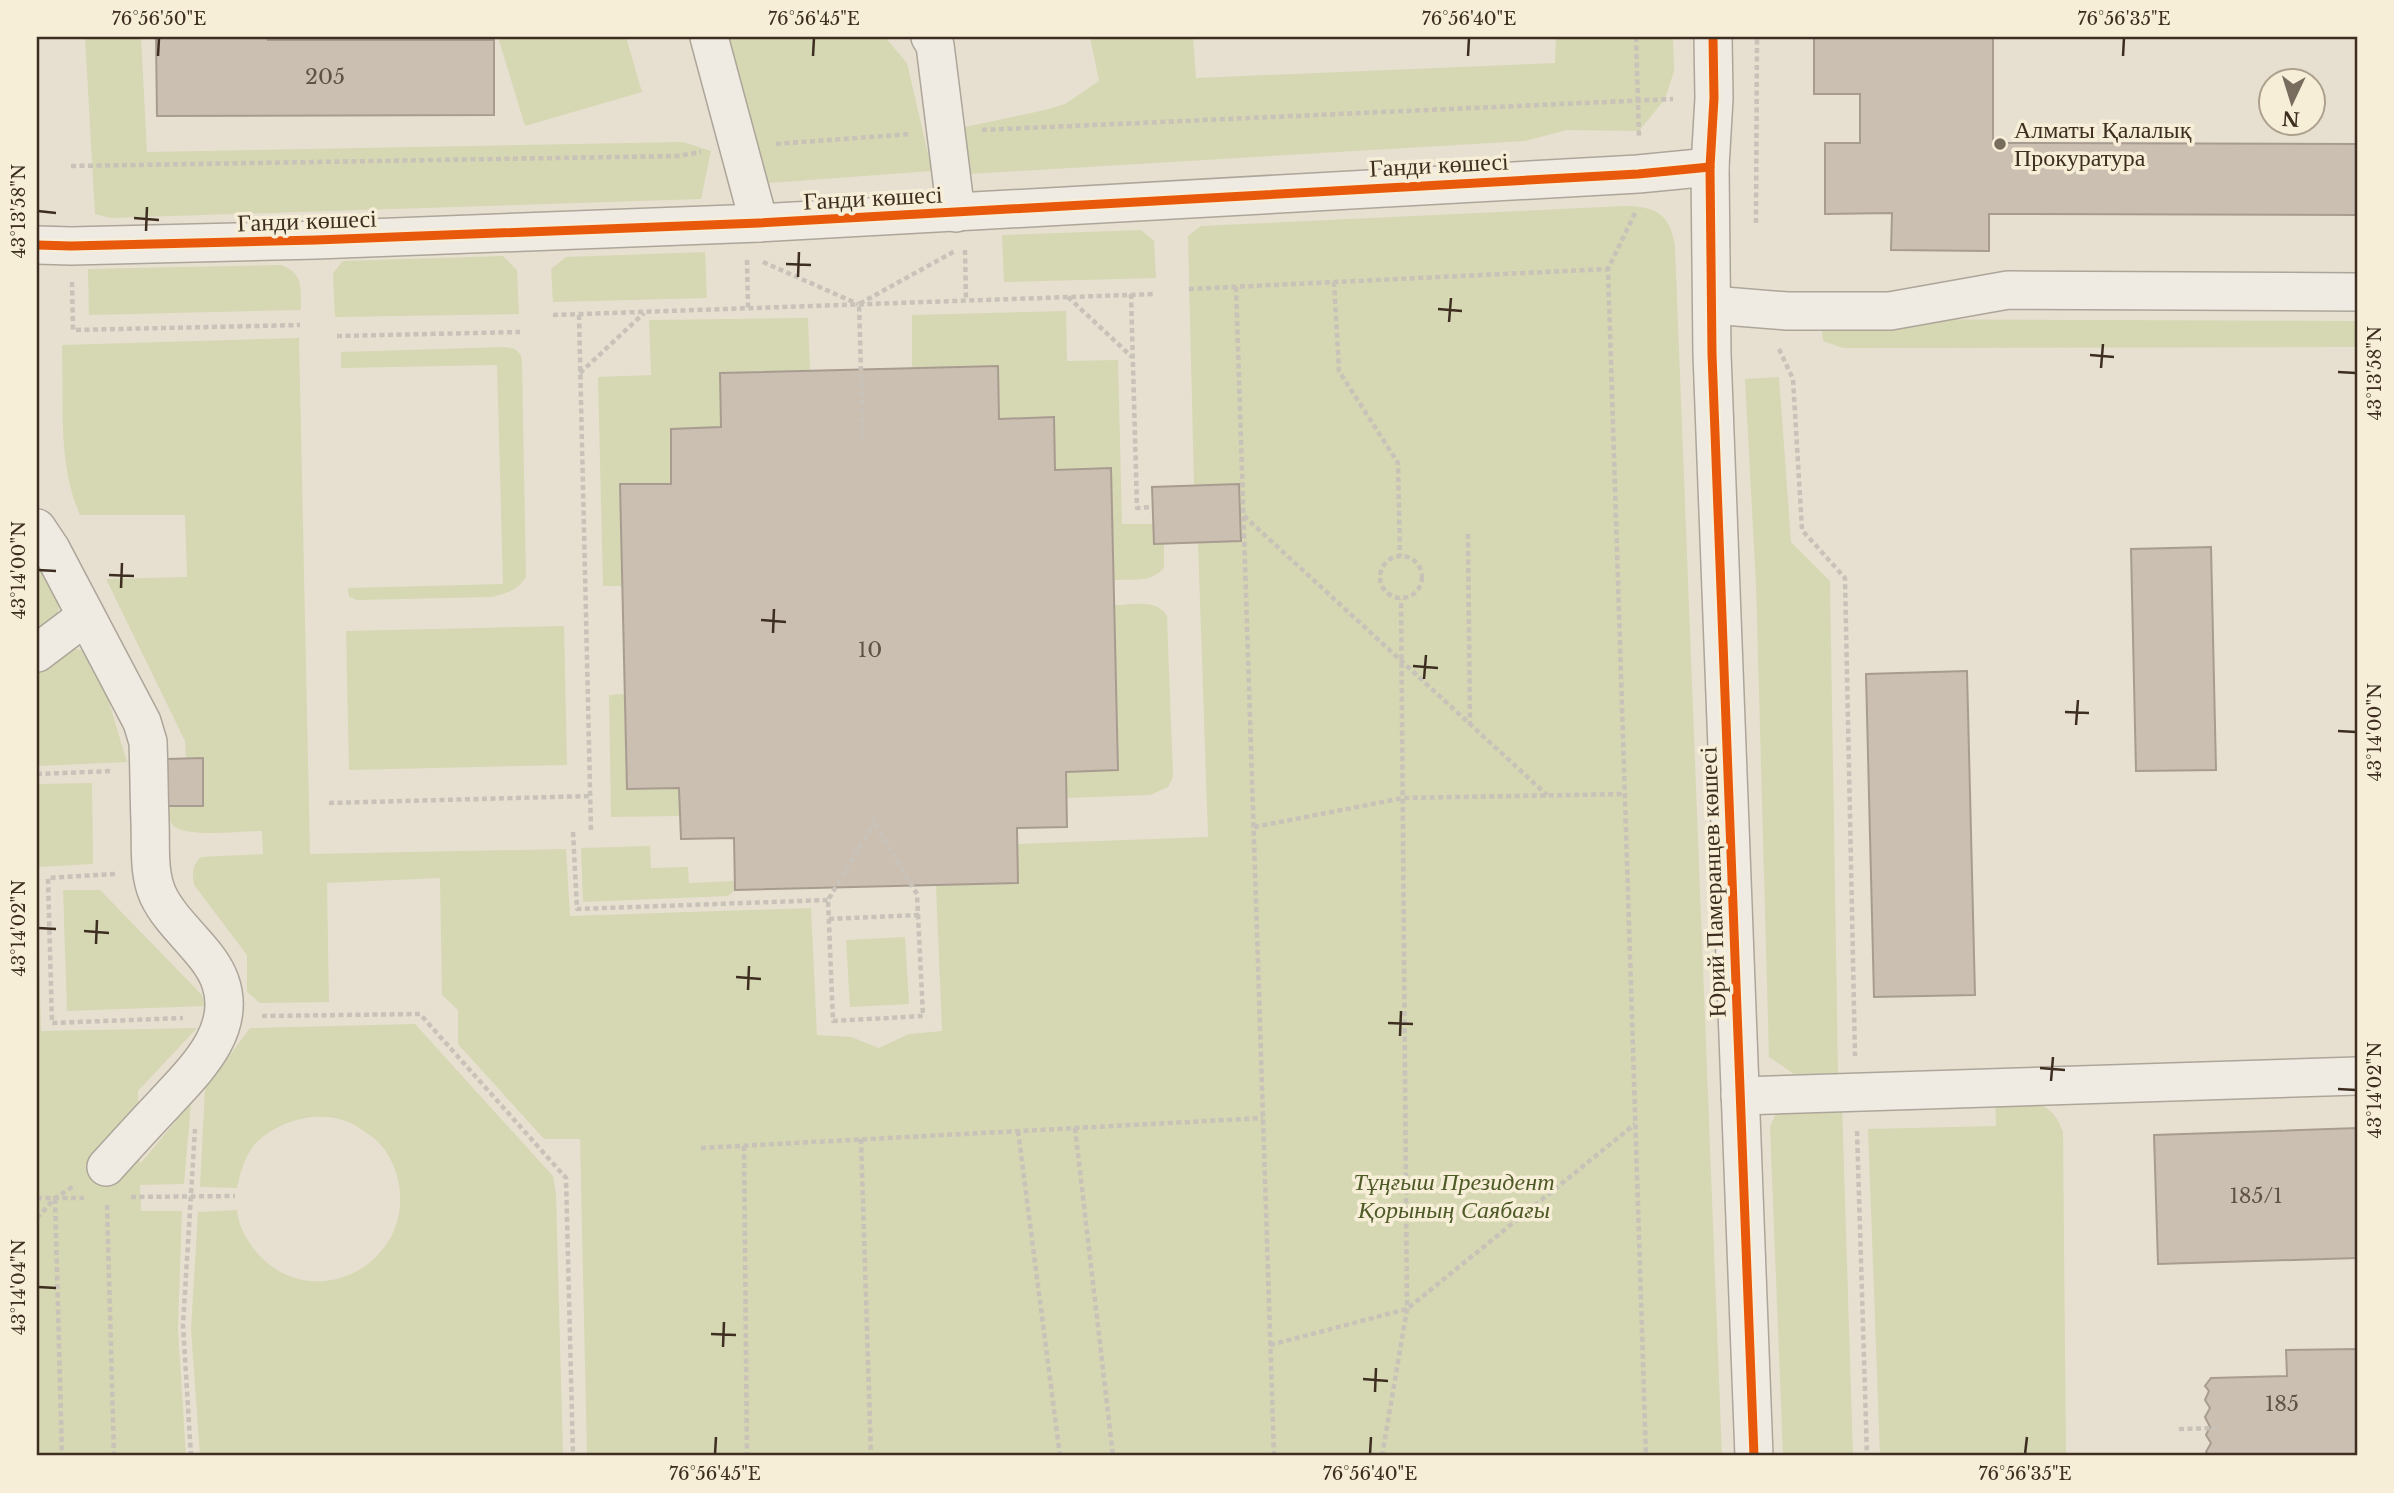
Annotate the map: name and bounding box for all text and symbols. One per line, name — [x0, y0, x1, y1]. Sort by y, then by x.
text: 76°56'50"E — [112, 8, 206, 30]
text: 76°56'45"E — [768, 8, 860, 30]
text: 76°56'40"E — [1422, 8, 1516, 30]
text: 76°56'35"E — [2077, 8, 2171, 30]
house number: 205 — [305, 64, 345, 90]
north arrow — [2258, 66, 2328, 136]
text: N — [2281, 106, 2301, 131]
place label: Алматы Қалалық Прокуратура — [2014, 115, 2192, 172]
marker: Алматы Қалалық Прокуратура — [1992, 136, 2008, 152]
street label: Ганди көшесі — [1369, 146, 1510, 183]
text: 43°13'58"N — [8, 164, 30, 258]
street label: Ганди көшесі — [803, 179, 944, 216]
street label: Ганди көшесі — [237, 204, 377, 237]
text: 43°13'58"N — [2364, 326, 2386, 420]
text: 43°14'00"N — [8, 521, 30, 619]
house number: 10 — [858, 637, 882, 663]
text: 43°14'00"N — [2364, 683, 2386, 781]
street label: Юрий Памеранцев көшесі — [1693, 746, 1732, 1018]
text: 43°14'02"N — [8, 880, 30, 976]
text: 43°14'02"N — [2364, 1042, 2386, 1138]
park label: Тұңғыш Президент Қорының Саябағы — [1354, 1167, 1554, 1224]
house number: 185/1 — [2229, 1183, 2283, 1209]
text: 43°14'04"N — [8, 1239, 30, 1335]
house number: 185 — [2265, 1391, 2299, 1417]
text: 76°56'45"E — [669, 1463, 761, 1485]
text: 76°56'40"E — [1323, 1463, 1417, 1485]
text: 76°56'35"E — [1978, 1463, 2072, 1485]

